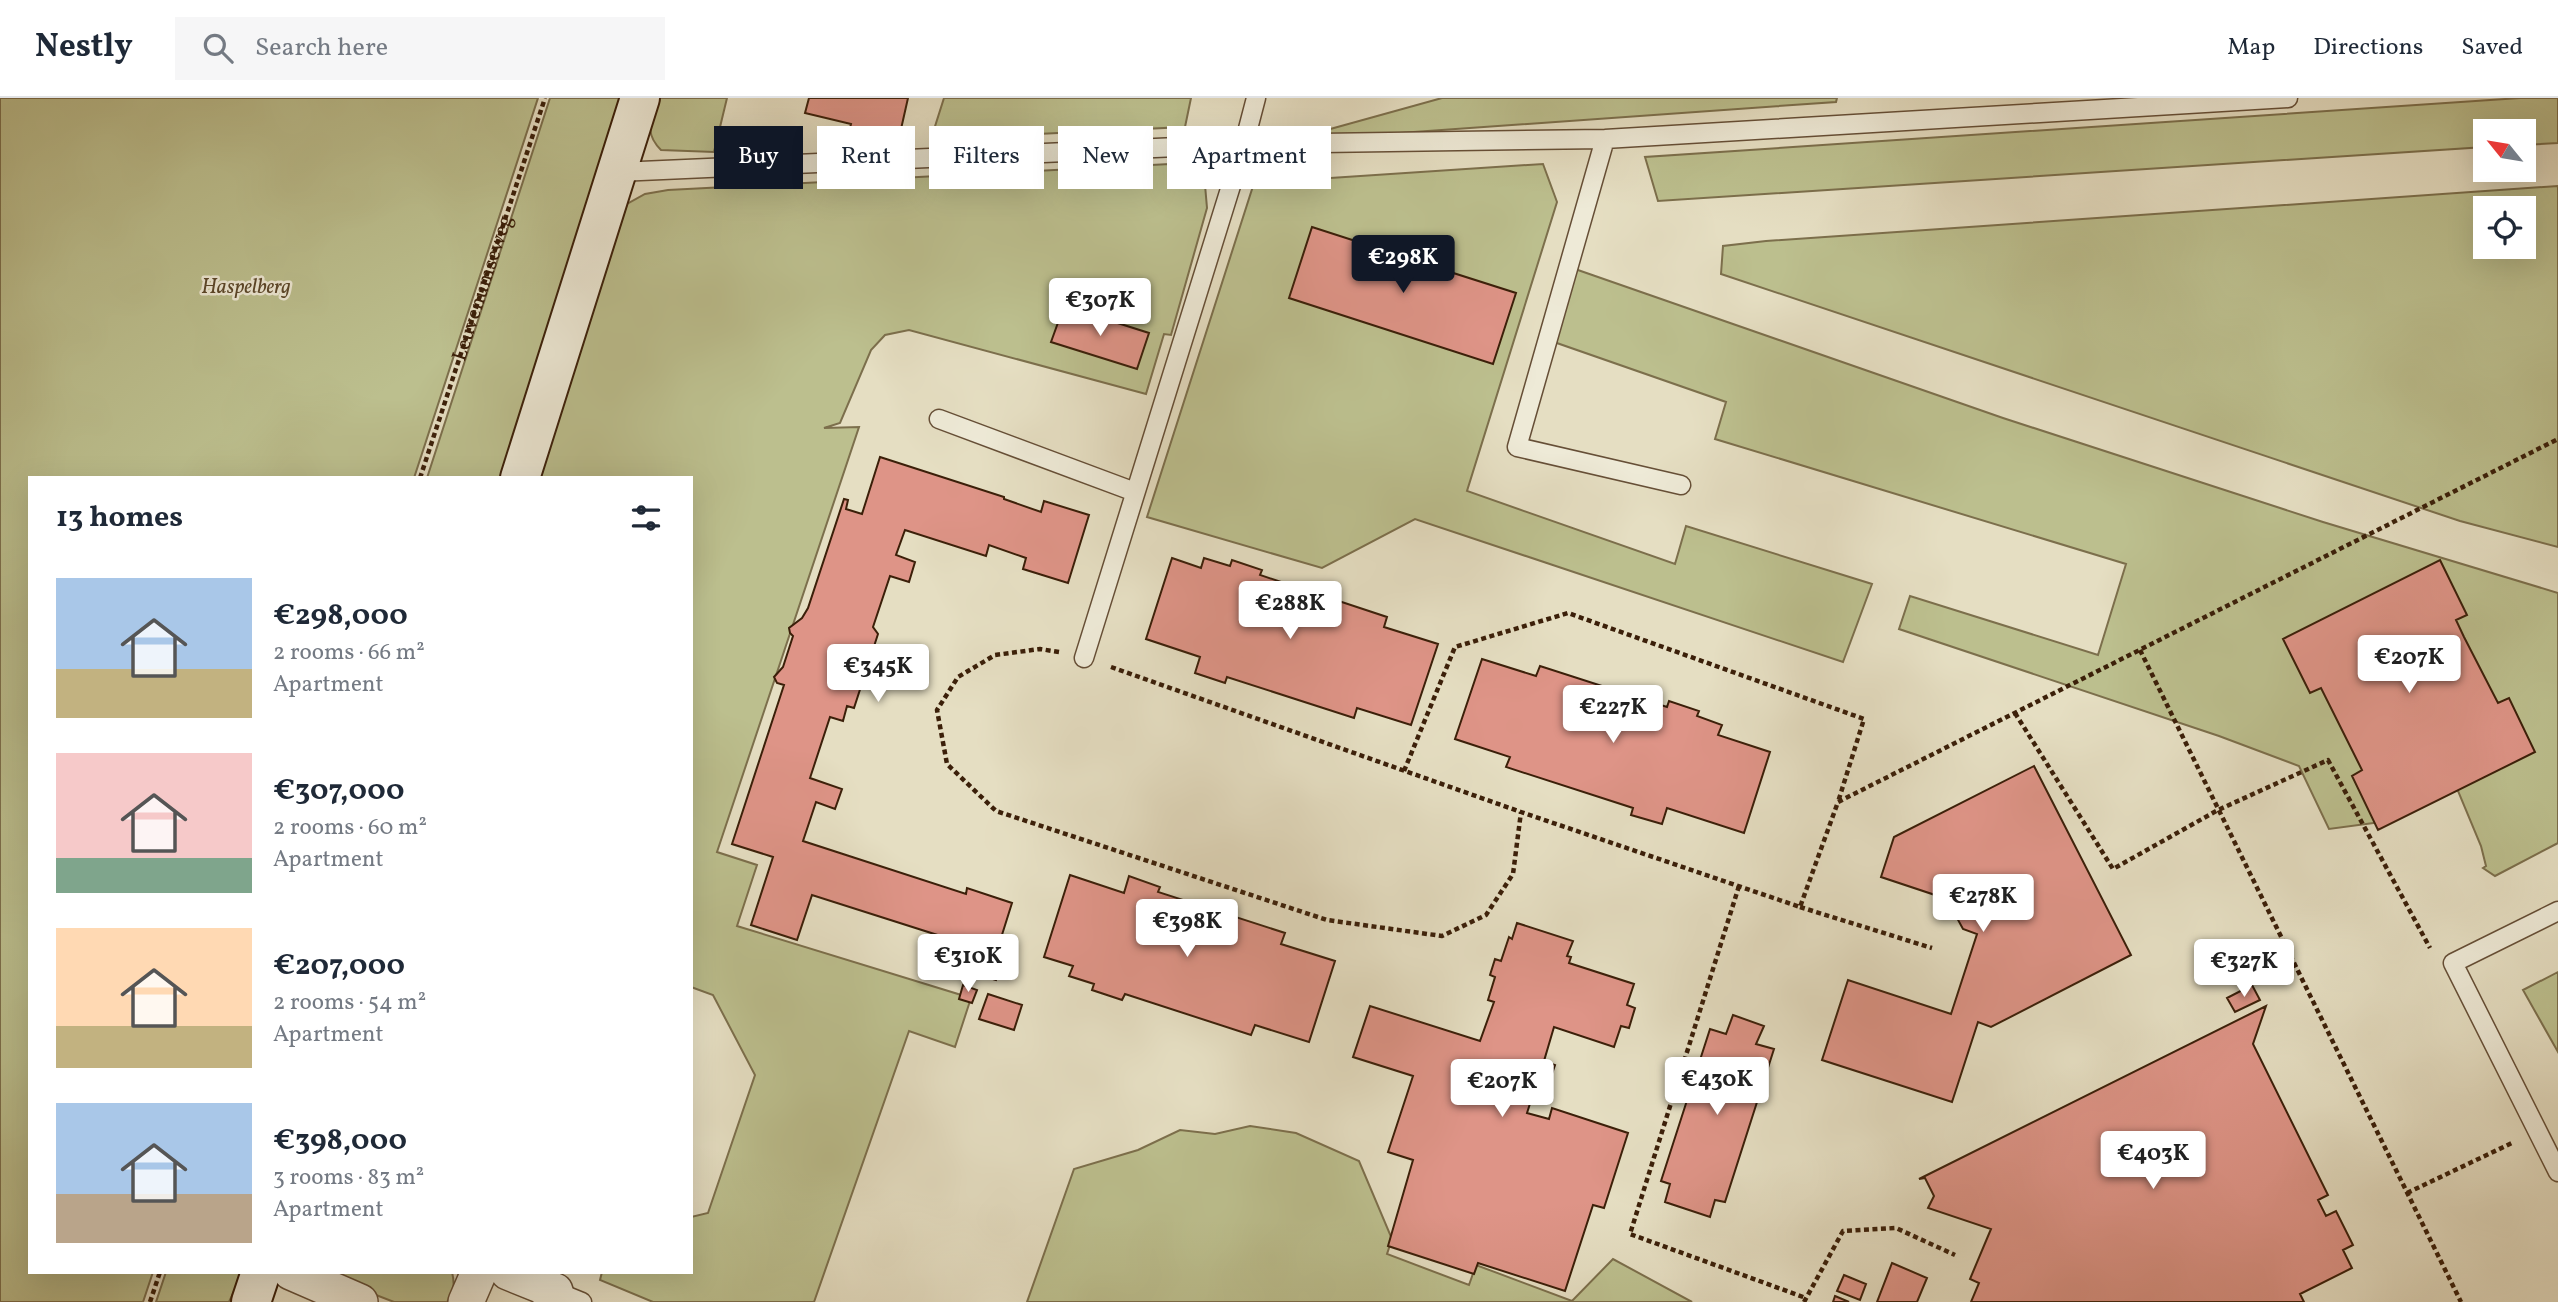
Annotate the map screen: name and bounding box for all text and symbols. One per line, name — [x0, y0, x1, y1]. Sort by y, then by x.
search box — [175, 17, 665, 80]
text: Nestly — [35, 25, 133, 71]
icon: search — [199, 29, 237, 67]
text: Search here — [255, 30, 388, 66]
text: Map — [2227, 31, 2275, 65]
text: Directions — [2313, 31, 2423, 65]
text: Saved — [2461, 31, 2523, 65]
north arrow — [2473, 119, 2536, 182]
map controls — [2473, 119, 2536, 259]
chip: Buy — [714, 126, 803, 189]
chip: Rent — [817, 126, 915, 189]
chip: Filters — [929, 126, 1044, 189]
chip: New — [1058, 126, 1153, 189]
chip: Apartment — [1167, 126, 1331, 189]
button: locate — [2473, 196, 2536, 259]
street label: Leuvenumseweg — [445, 211, 520, 365]
pin: €298K — [1354, 236, 1452, 295]
text: €298K — [1368, 242, 1438, 274]
park label: Haspelberg — [201, 273, 291, 302]
pin: €307K — [1051, 278, 1149, 338]
text: €307K — [1065, 285, 1135, 317]
text: 13 homes — [56, 497, 183, 539]
icon: filters — [627, 499, 665, 537]
pin: €288K — [1241, 582, 1339, 641]
text: €288K — [1255, 588, 1325, 620]
text: €298,000 — [273, 595, 408, 637]
icon: home — [112, 606, 196, 690]
pin: €207K — [2360, 636, 2458, 695]
text: 2 rooms · 66 m² — [273, 637, 425, 669]
text: €207K — [2374, 642, 2444, 674]
pin: €345K — [829, 644, 927, 704]
text: €345K — [843, 651, 913, 683]
text: Apartment — [273, 669, 384, 701]
pin: €227K — [1564, 686, 1662, 745]
text: €227K — [1579, 692, 1647, 724]
text: €307,000 — [273, 770, 404, 812]
icon: home — [112, 781, 196, 865]
text: 2 rooms · 60 m² — [273, 812, 427, 844]
text: Apartment — [273, 844, 384, 876]
pin: €278K — [1934, 874, 2032, 934]
text: €278K — [1949, 881, 2017, 913]
pin: €398K — [1138, 900, 1236, 959]
text: €398K — [1152, 906, 1222, 938]
pin: €310K — [919, 934, 1017, 994]
pin: €327K — [2195, 940, 2293, 999]
text: €310K — [934, 941, 1002, 973]
text: €207,000 — [273, 945, 405, 987]
text: €327K — [2210, 946, 2278, 978]
icon: home — [112, 956, 196, 1040]
text: 2 rooms · 54 m² — [273, 987, 426, 1019]
text: Apartment — [273, 1019, 384, 1051]
pin: €430K — [1668, 1058, 1766, 1117]
pin: €207K — [1453, 1060, 1551, 1119]
text: €430K — [1681, 1064, 1753, 1096]
text: €207K — [1467, 1066, 1537, 1098]
text: €398,000 — [273, 1120, 407, 1162]
icon: home — [112, 1131, 196, 1215]
pin: €403K — [2104, 1132, 2202, 1191]
text: €403K — [2117, 1138, 2189, 1170]
text: 3 rooms · 83 m² — [273, 1162, 424, 1194]
text: Apartment — [273, 1194, 384, 1226]

